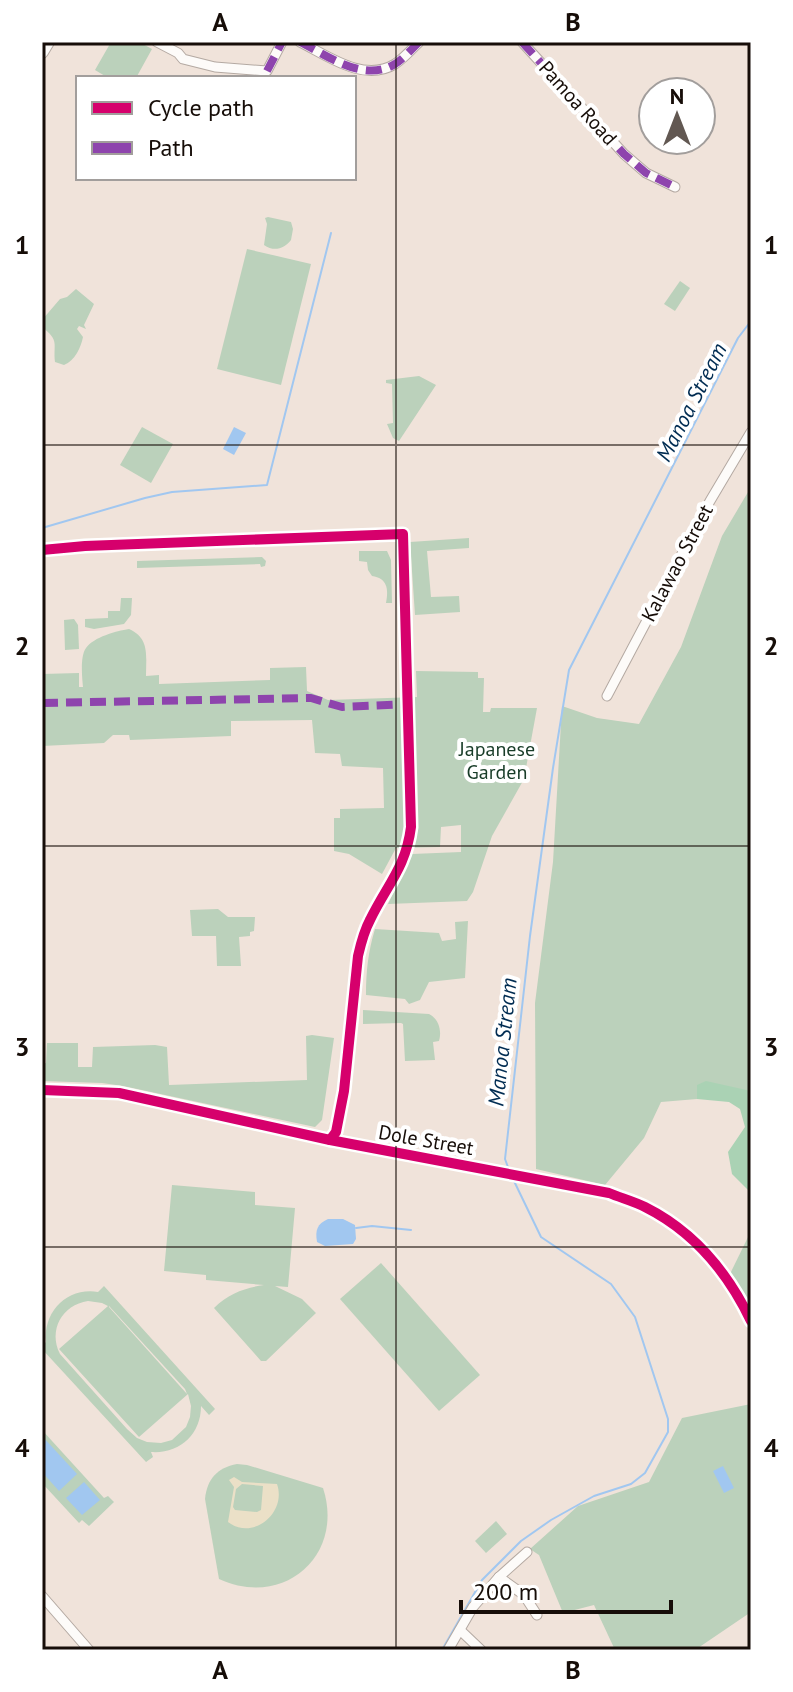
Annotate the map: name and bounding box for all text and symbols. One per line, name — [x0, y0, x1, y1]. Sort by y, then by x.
text: A — [212, 5, 228, 38]
text: B — [565, 5, 581, 38]
street label: Pamoa Road — [533, 55, 623, 151]
legend — [76, 76, 356, 180]
north arrow — [637, 76, 717, 156]
text: N — [670, 82, 684, 110]
text: Cycle path — [148, 92, 254, 123]
text: Path — [148, 132, 194, 163]
text: 1 — [15, 228, 29, 261]
text: 1 — [764, 228, 778, 261]
water label: Manoa Stream — [649, 338, 733, 466]
street label: Kalawao Street — [635, 500, 719, 626]
text: 2 — [15, 629, 29, 662]
text: 2 — [764, 629, 778, 662]
park label: Japanese Garden — [458, 736, 535, 785]
water label: Manoa Stream — [481, 976, 523, 1108]
text: 3 — [15, 1030, 29, 1063]
text: 3 — [764, 1030, 778, 1063]
street label: Dole Street — [376, 1119, 476, 1161]
text: 4 — [15, 1431, 30, 1464]
text: 4 — [764, 1431, 779, 1464]
scale bar — [461, 1564, 671, 1614]
text: 200 m — [473, 1576, 538, 1607]
text: A — [212, 1653, 228, 1686]
text: B — [565, 1653, 581, 1686]

